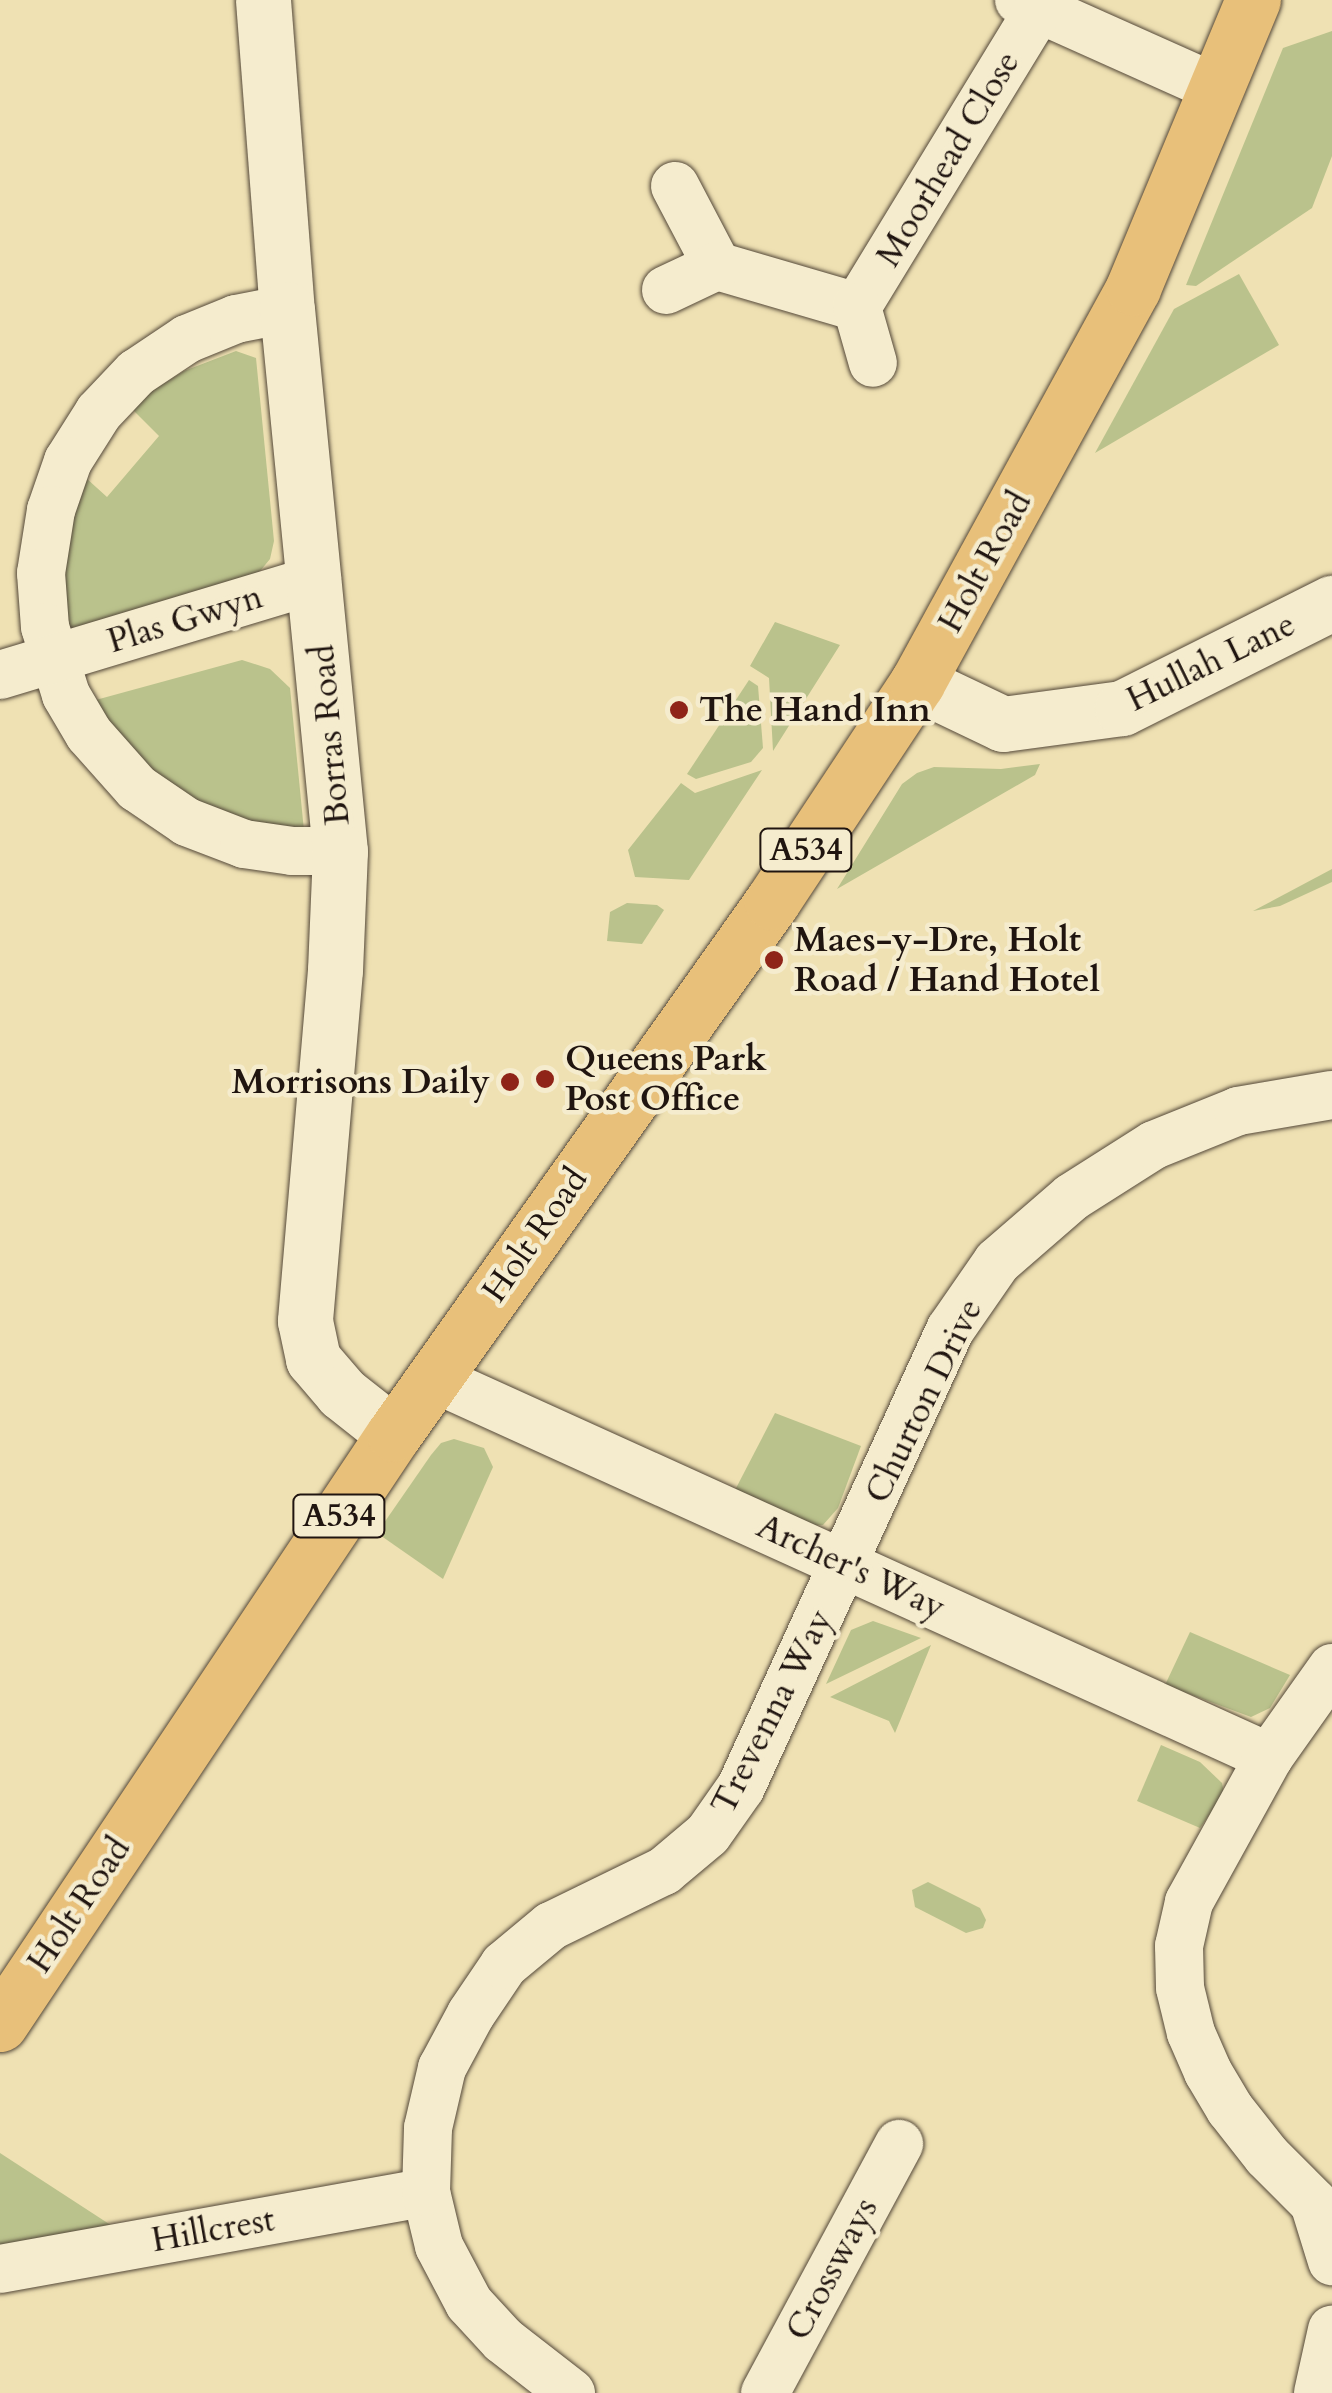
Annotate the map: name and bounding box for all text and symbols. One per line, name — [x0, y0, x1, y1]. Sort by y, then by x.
street label: Moorhead Close — [867, 44, 1029, 274]
street label: Holt Road — [929, 484, 1041, 640]
street label: Plas Gwyn — [102, 576, 268, 662]
street label: Hullah Lane — [1120, 603, 1302, 721]
street label: Borras Road — [301, 643, 359, 827]
place label: The Hand Inn — [699, 689, 931, 731]
marker: The Hand Inn — [668, 699, 690, 721]
road number: A534 — [758, 823, 854, 877]
place label: Maes-y-Dre, Holt Road / Hand Hotel — [794, 919, 1100, 1001]
marker: Maes-y-Dre, Holt Road / Hand Hotel — [763, 949, 785, 971]
place label: Queens Park Post Office — [565, 1038, 767, 1120]
place label: Morrisons Daily — [231, 1061, 490, 1103]
marker: Queens Park Post Office — [534, 1068, 556, 1090]
marker: Morrisons Daily — [499, 1071, 521, 1093]
street label: Holt Road — [474, 1160, 596, 1310]
street label: Churton Drive — [856, 1292, 992, 1510]
road number: A534 — [292, 1489, 386, 1543]
street label: Archer's Way — [750, 1505, 952, 1629]
street label: Trevenna Way — [702, 1602, 842, 1822]
street label: Holt Road — [18, 1829, 140, 1981]
street label: Crossways — [777, 2191, 887, 2347]
street label: Hillcrest — [148, 2199, 278, 2261]

